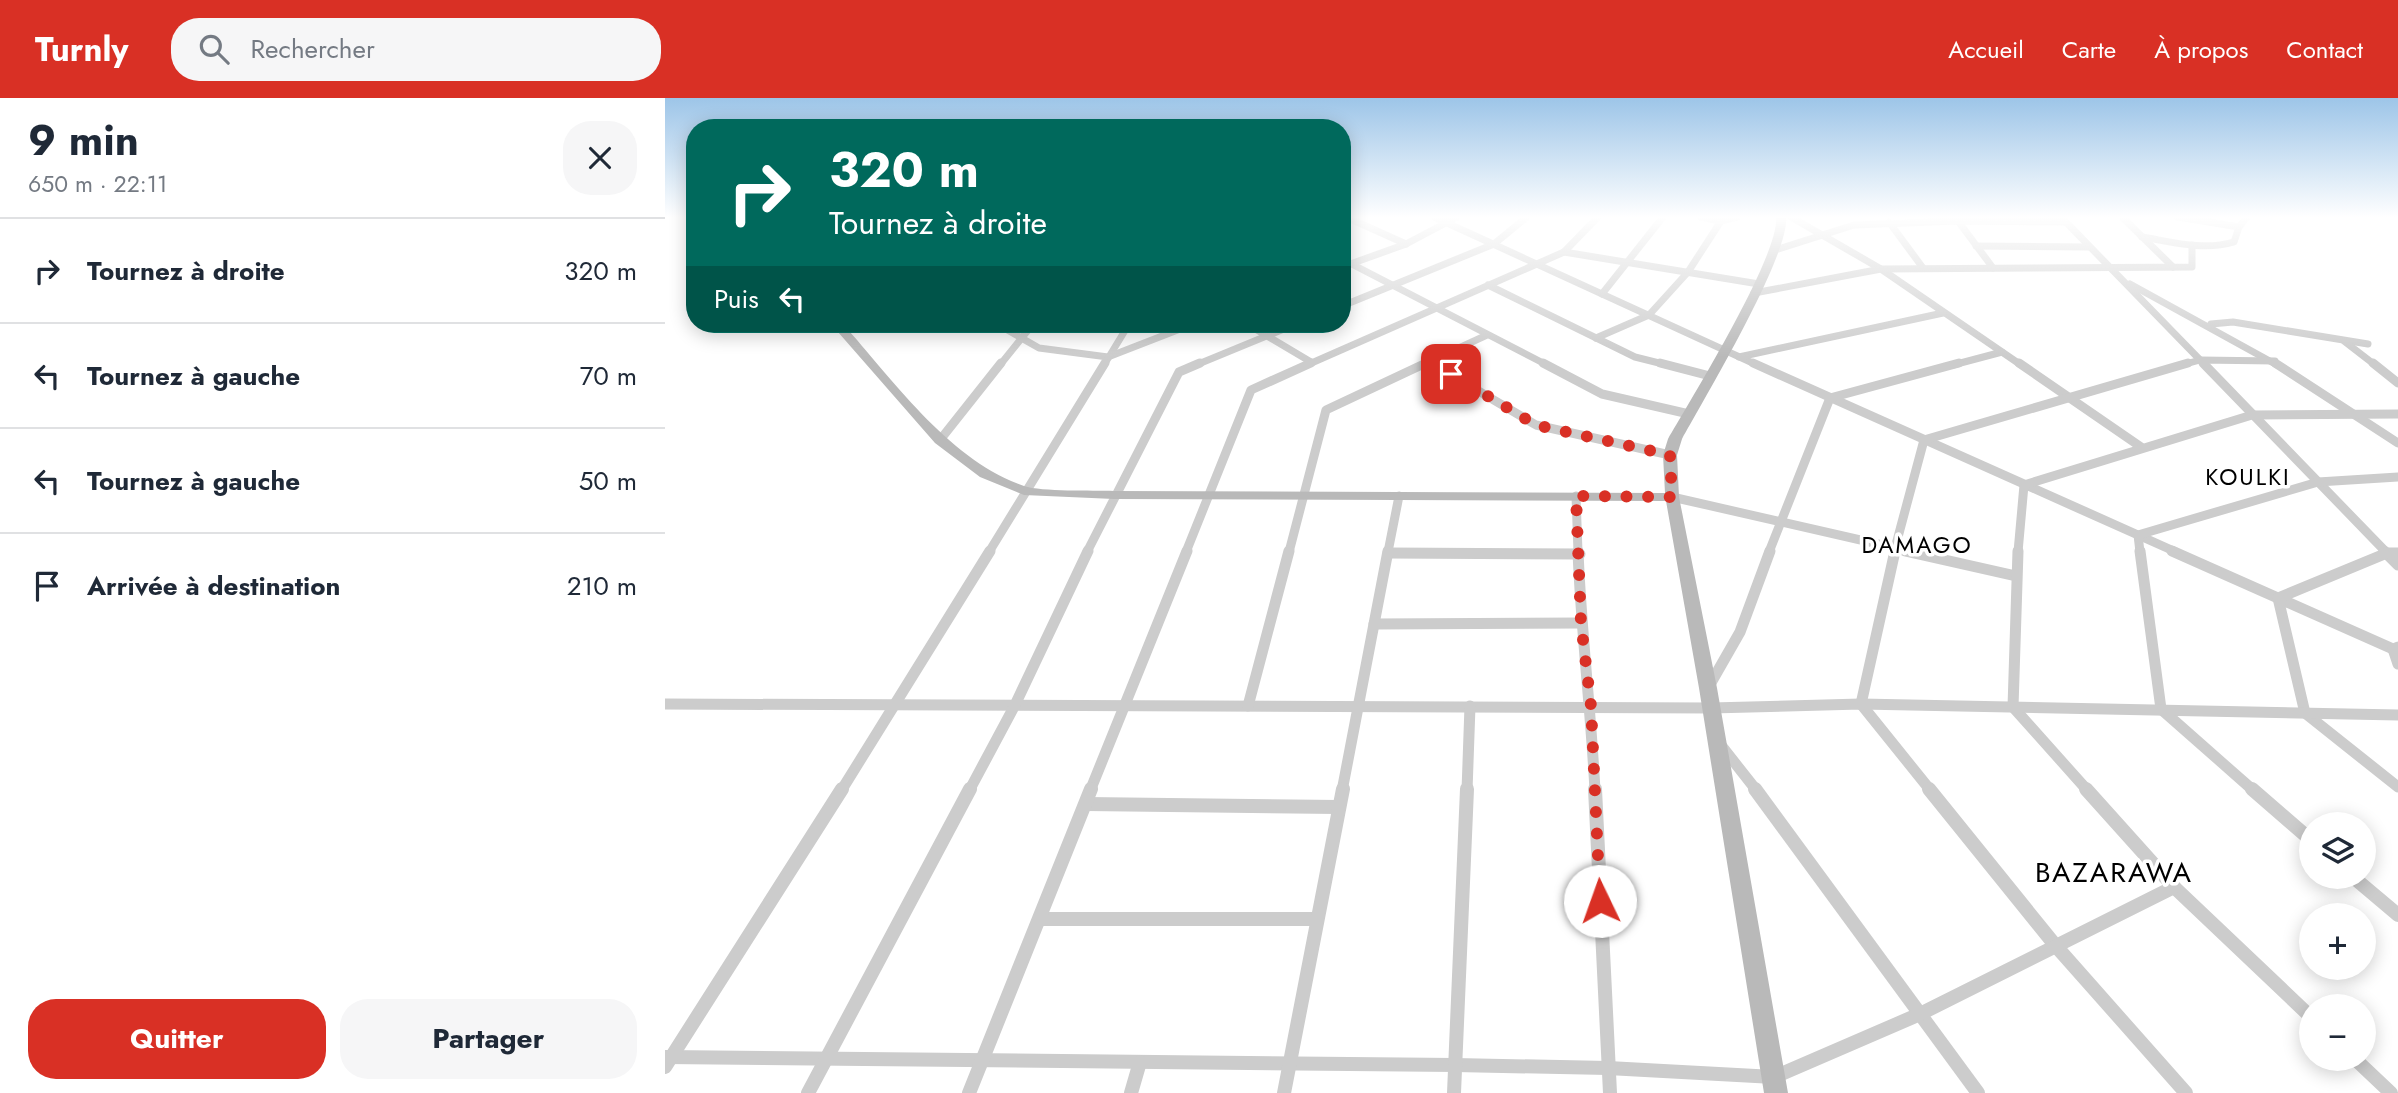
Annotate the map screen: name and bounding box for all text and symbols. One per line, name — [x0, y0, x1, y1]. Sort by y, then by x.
search box — [171, 18, 661, 81]
text: Turnly — [35, 26, 129, 73]
icon: search — [195, 30, 233, 68]
text: Rechercher — [251, 30, 375, 68]
text: Accueil — [1948, 32, 2024, 67]
text: Carte — [2062, 32, 2116, 67]
text: À propos — [2154, 32, 2248, 67]
text: Contact — [2286, 32, 2363, 67]
text: 9 min — [28, 110, 139, 171]
button: close — [563, 121, 637, 195]
text: 320 m — [829, 135, 979, 205]
icon: right — [714, 147, 805, 238]
text: 650 m · 22:11 — [28, 167, 167, 201]
text: Tournez à droite — [829, 200, 1047, 246]
icon: right — [28, 252, 66, 290]
text: Tournez à droite — [87, 252, 285, 290]
text: 320 m — [564, 252, 637, 290]
text: Puis — [714, 280, 759, 318]
icon: left — [773, 280, 811, 318]
pin — [1421, 344, 1481, 404]
icon: arrive — [1432, 355, 1470, 393]
icon: left — [28, 357, 66, 395]
text: Tournez à gauche — [87, 357, 300, 395]
text: 70 m — [580, 357, 637, 395]
district label: KOULKI — [2205, 460, 2291, 494]
icon: left — [28, 462, 66, 500]
text: Tournez à gauche — [87, 462, 300, 500]
text: 50 m — [579, 462, 637, 500]
district label: DAMAGO — [1861, 528, 1973, 562]
icon: arrive — [28, 567, 66, 605]
text: Arrivée à destination — [87, 567, 340, 605]
text: 210 m — [567, 567, 637, 605]
map controls — [2299, 812, 2376, 1071]
button: layers — [2299, 812, 2376, 889]
district label: BAZARAWA — [2035, 852, 2193, 893]
position arrow — [1563, 864, 1637, 938]
button: + — [2299, 903, 2376, 980]
button: − — [2299, 994, 2376, 1071]
button: Quitter — [28, 999, 326, 1079]
button: Partager — [340, 999, 637, 1079]

